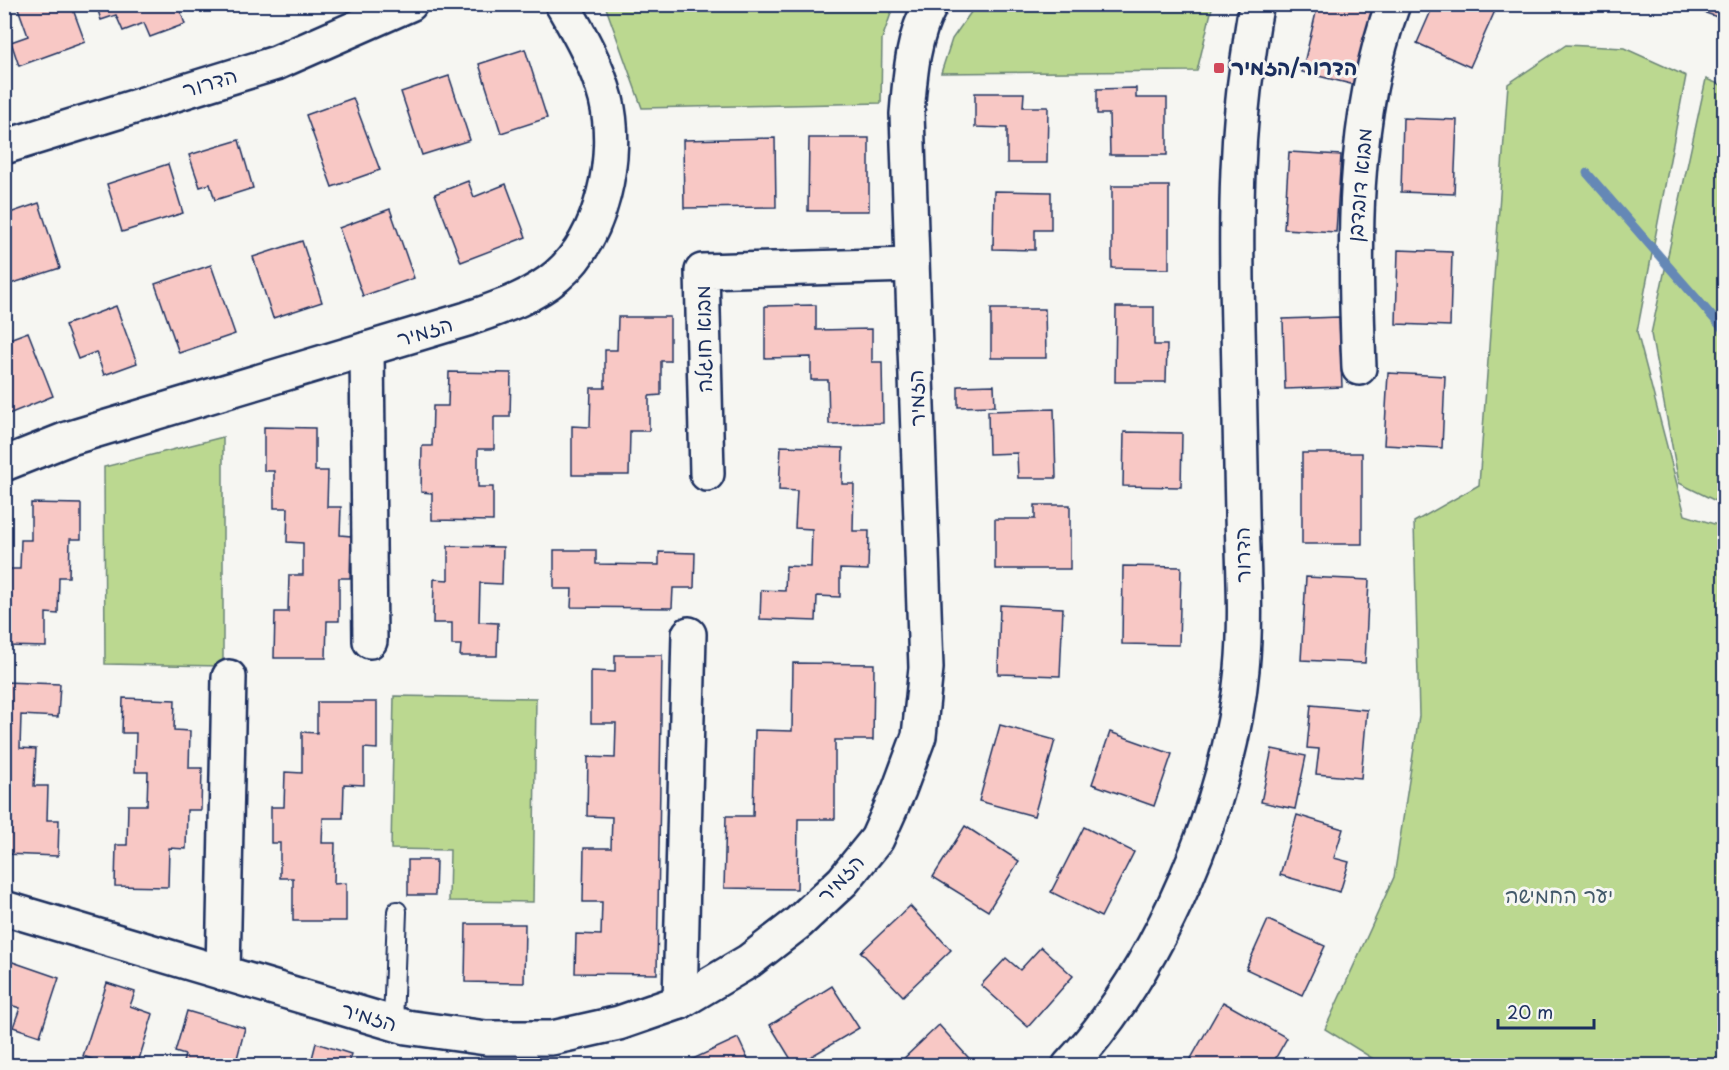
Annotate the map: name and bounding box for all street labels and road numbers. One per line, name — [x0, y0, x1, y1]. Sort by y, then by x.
street label: הדרור — [178, 58, 241, 105]
street label: מבוא דובדבן — [1337, 127, 1379, 243]
street label: מבוא חוגלה — [685, 285, 719, 393]
street label: הזמיר — [393, 306, 456, 354]
street label: הזמיר — [898, 369, 932, 427]
street label: הדרור — [1225, 527, 1257, 583]
street label: הזמיר — [808, 846, 871, 909]
street label: הזמיר — [338, 992, 401, 1038]

